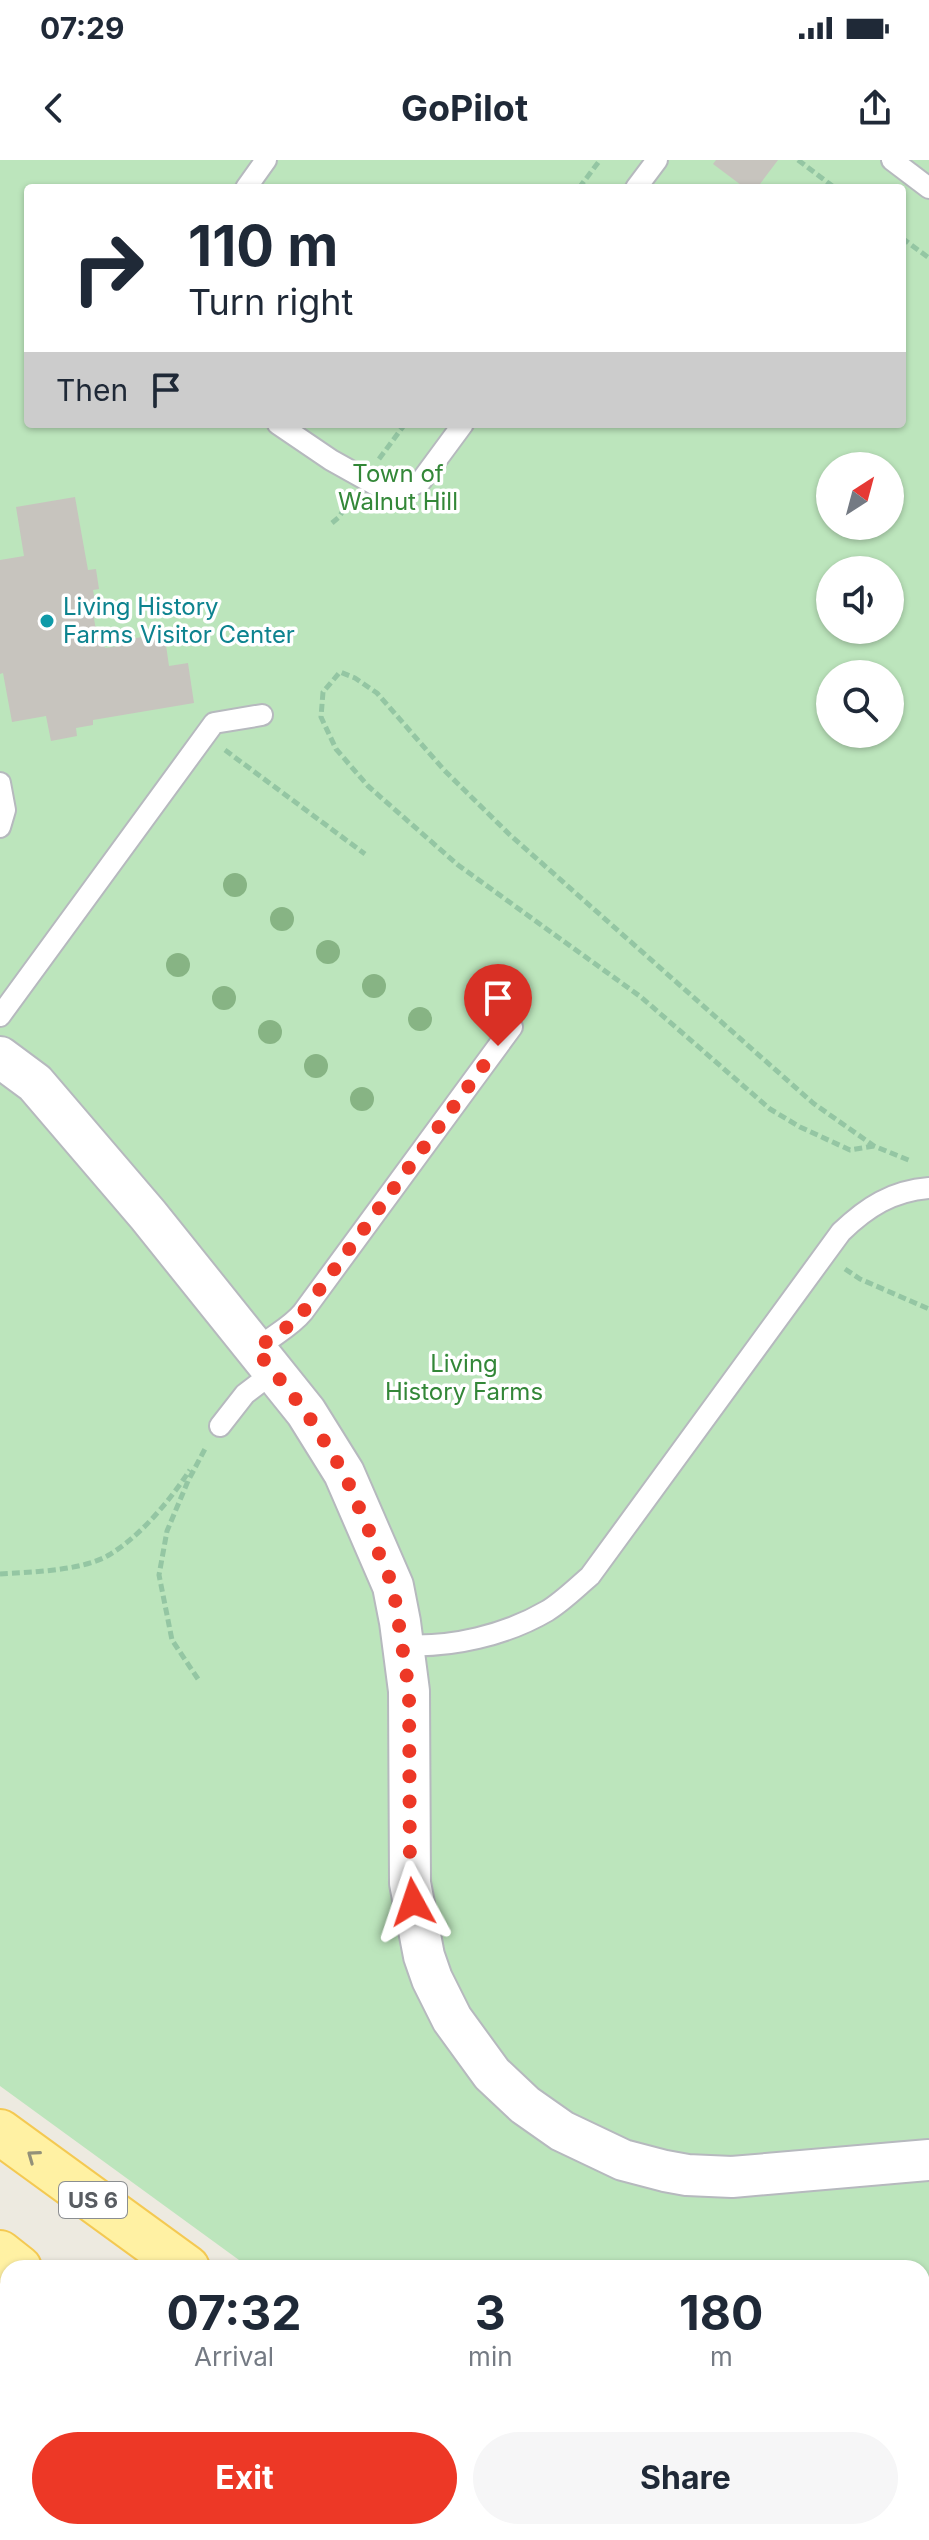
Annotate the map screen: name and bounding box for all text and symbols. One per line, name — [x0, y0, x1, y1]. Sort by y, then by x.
text: 07:29 — [40, 10, 124, 46]
icon: back — [32, 86, 76, 130]
text: GoPilot — [401, 86, 528, 130]
icon: share — [853, 86, 897, 130]
text: 110 m — [188, 212, 338, 280]
icon: right — [56, 216, 160, 320]
text: Turn right — [188, 280, 353, 324]
icon: arrive — [144, 368, 188, 412]
text: Then — [56, 372, 128, 408]
north arrow — [816, 452, 904, 540]
map controls — [816, 452, 904, 748]
park label: Town of Walnut Hill — [338, 459, 458, 516]
button: sound — [816, 556, 904, 644]
place label: Living History Farms Visitor Center — [63, 592, 295, 649]
marker: Living History Farms Visitor Center — [38, 612, 56, 630]
button: search — [816, 660, 904, 748]
pin — [464, 964, 532, 1046]
icon: arrive — [476, 976, 520, 1020]
park label: Living History Farms — [385, 1349, 543, 1406]
position arrow — [371, 1860, 455, 1944]
one-way arrow — [27, 2151, 42, 2166]
road number: US 6 — [59, 2182, 127, 2218]
text: 07:32 — [167, 2283, 302, 2342]
text: 3 — [475, 2283, 506, 2342]
text: 180 — [679, 2283, 763, 2342]
text: Arrival — [194, 2341, 274, 2372]
text: min — [468, 2341, 513, 2372]
text: m — [710, 2341, 733, 2372]
button: Exit — [32, 2432, 457, 2524]
button: Share — [473, 2432, 898, 2524]

